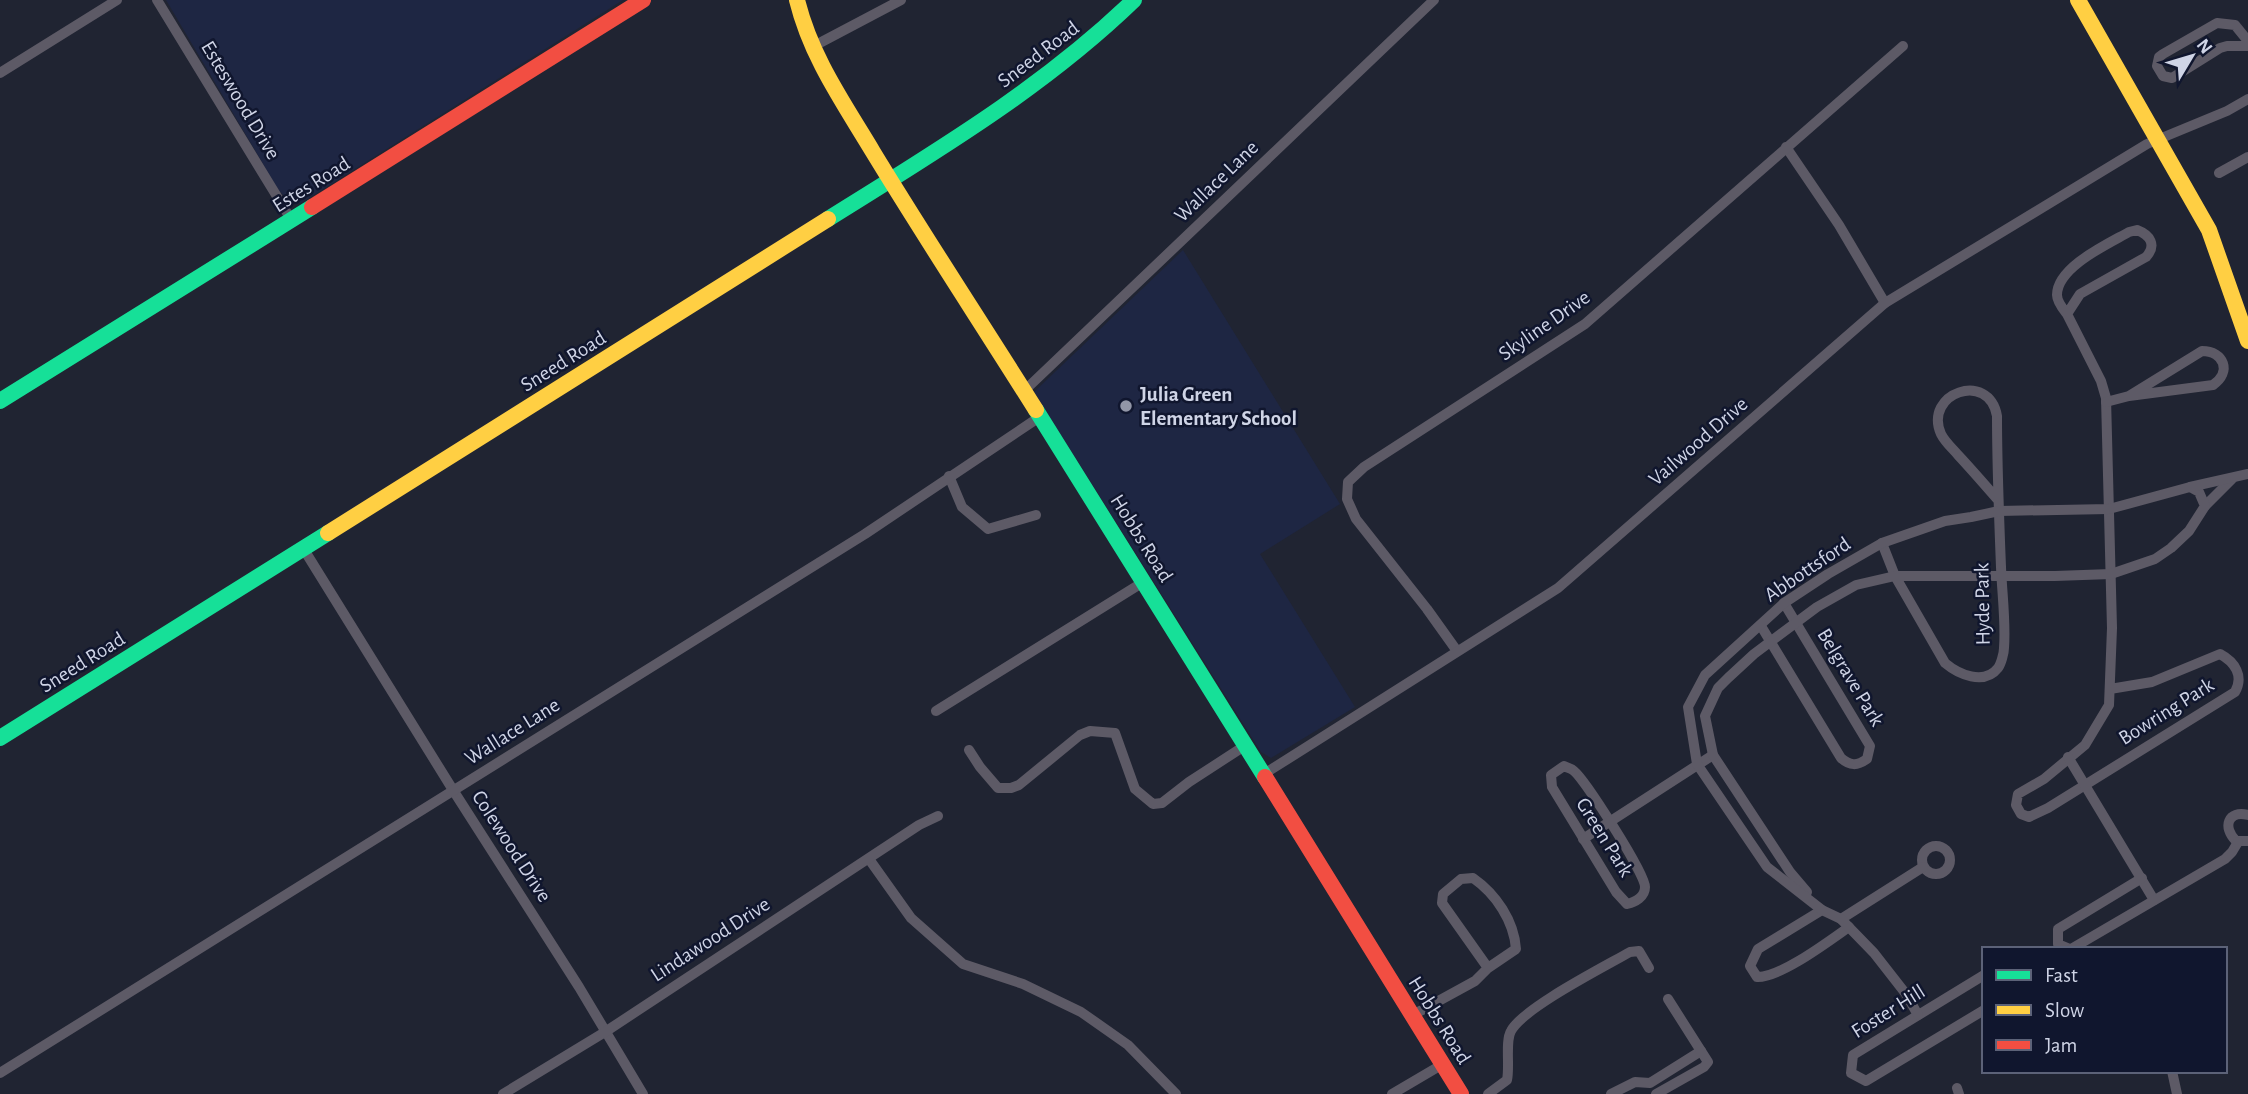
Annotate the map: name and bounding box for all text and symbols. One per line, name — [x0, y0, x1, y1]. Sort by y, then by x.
street label: Sneed Road — [994, 17, 1083, 92]
north arrow — [2157, 21, 2227, 91]
text: N — [2193, 35, 2216, 58]
street label: Esteswood Drive — [197, 37, 284, 163]
street label: Wallace Lane — [1170, 137, 1262, 226]
street label: Estes Road — [269, 152, 354, 216]
street label: Skyline Drive — [1495, 286, 1594, 364]
street label: Sneed Road — [517, 327, 610, 396]
place label: Julia Green Elementary School — [1140, 384, 1297, 429]
street label: Vailwood Drive — [1645, 393, 1752, 490]
marker: Julia Green Elementary School — [1118, 398, 1134, 414]
street label: Hobbs Road — [1106, 491, 1177, 586]
street label: Abbottsford — [1760, 533, 1854, 606]
street label: Hyde Park — [1971, 562, 1994, 645]
street label: Belgrave Park — [1813, 625, 1888, 730]
street label: Sneed Road — [36, 628, 129, 697]
street label: Bowring Park — [2115, 674, 2218, 749]
street label: Wallace Lane — [461, 694, 563, 769]
street label: Colewood Drive — [468, 787, 555, 906]
street label: Green Park — [1572, 794, 1637, 881]
street label: Lindawood Drive — [647, 893, 774, 986]
legend — [1982, 947, 2227, 1073]
text: Fast — [2045, 965, 2078, 986]
street label: Hobbs Road — [1404, 973, 1475, 1068]
street label: Foster Hill — [1848, 981, 1929, 1042]
text: Slow — [2045, 1000, 2084, 1021]
text: Jam — [2045, 1035, 2077, 1056]

